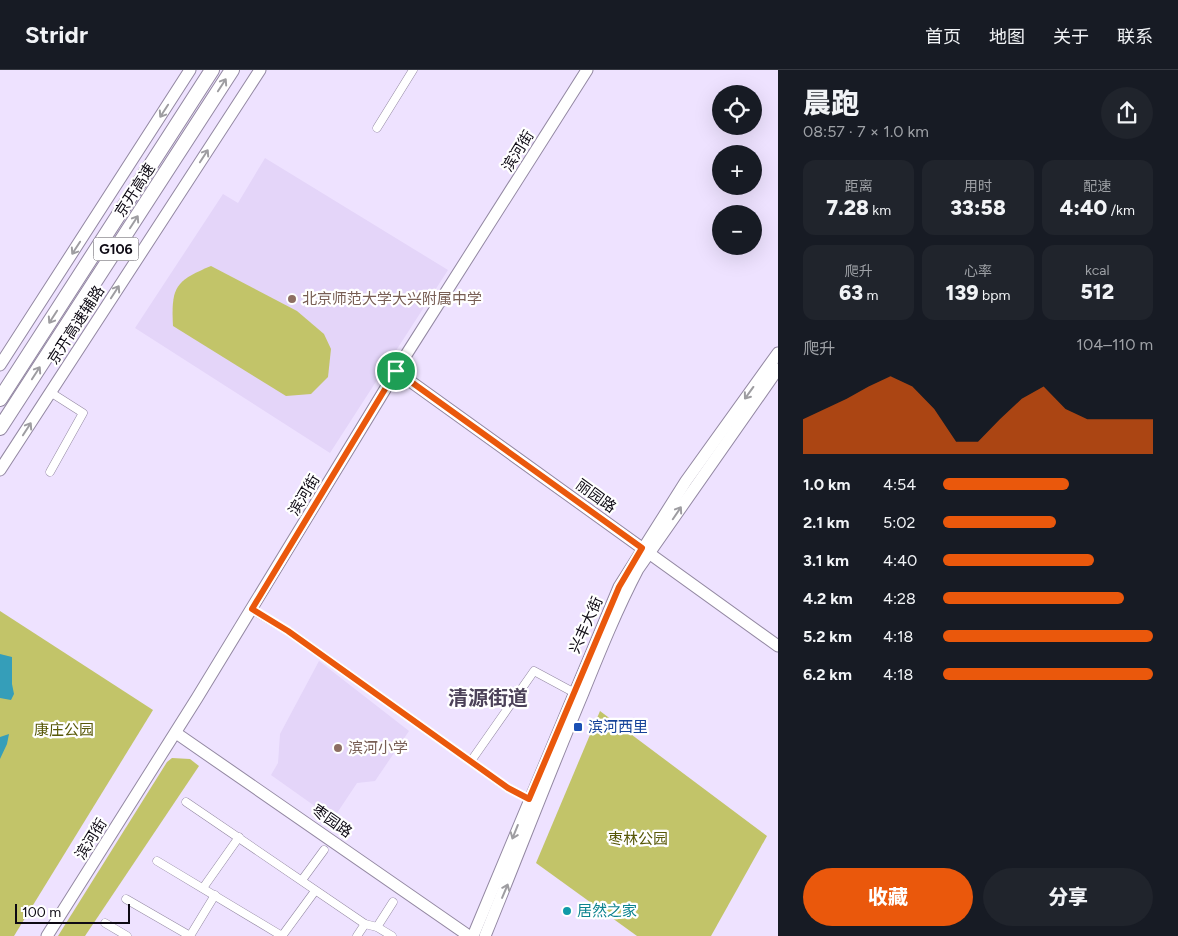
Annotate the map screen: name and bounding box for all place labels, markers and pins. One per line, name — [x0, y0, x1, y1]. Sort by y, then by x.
place label: 北京师范大学大兴附属中学 — [302, 290, 482, 308]
marker: 北京师范大学大兴附属中学 — [286, 293, 298, 305]
pin — [375, 350, 417, 392]
place label: 滨河西里 — [588, 718, 648, 736]
marker: 滨河西里 — [572, 721, 584, 733]
place label: 滨河小学 — [348, 739, 408, 757]
marker: 滨河小学 — [332, 742, 344, 754]
place label: 居然之家 — [577, 902, 637, 920]
marker: 居然之家 — [561, 905, 573, 917]

